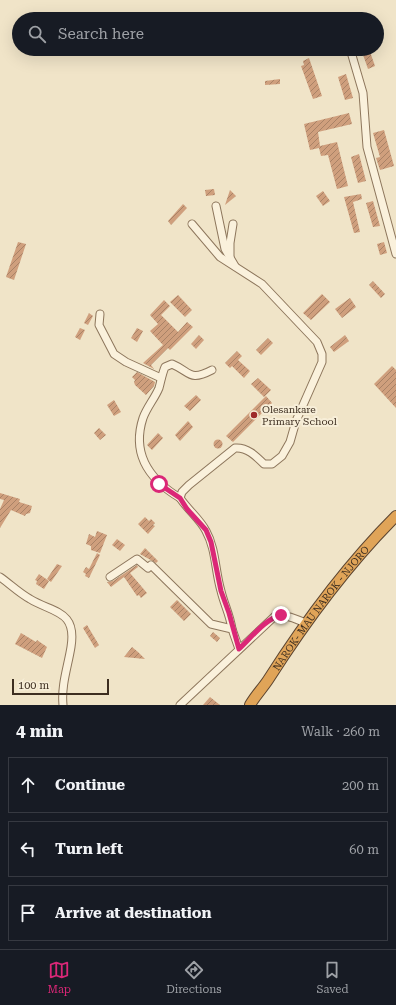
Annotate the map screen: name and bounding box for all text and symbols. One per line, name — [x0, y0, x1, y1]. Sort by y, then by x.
search box — [12, 12, 384, 56]
icon: search — [26, 23, 48, 45]
text: Search here — [58, 25, 144, 43]
place label: Olesankare Primary School — [262, 404, 337, 427]
marker: Olesankare Primary School — [249, 410, 259, 420]
route start — [150, 475, 168, 493]
street label: NAROK- MAU NAROK - NJORO — [270, 543, 371, 672]
route end — [272, 606, 290, 624]
scale bar — [12, 677, 109, 696]
text: 100 m — [18, 679, 49, 692]
text: 4 min — [16, 721, 63, 741]
text: Walk · 260 m — [301, 724, 380, 739]
icon: ahead — [17, 774, 39, 796]
text: Continue — [55, 776, 125, 794]
text: 200 m — [342, 778, 379, 793]
icon: left — [17, 838, 39, 860]
text: Turn left — [55, 840, 123, 858]
text: 60 m — [349, 842, 379, 857]
icon: arrive — [17, 902, 39, 924]
text: Arrive at destination — [55, 904, 211, 922]
tab: Map — [48, 959, 71, 996]
tab: Directions — [166, 959, 221, 996]
tab: Saved — [317, 959, 348, 996]

